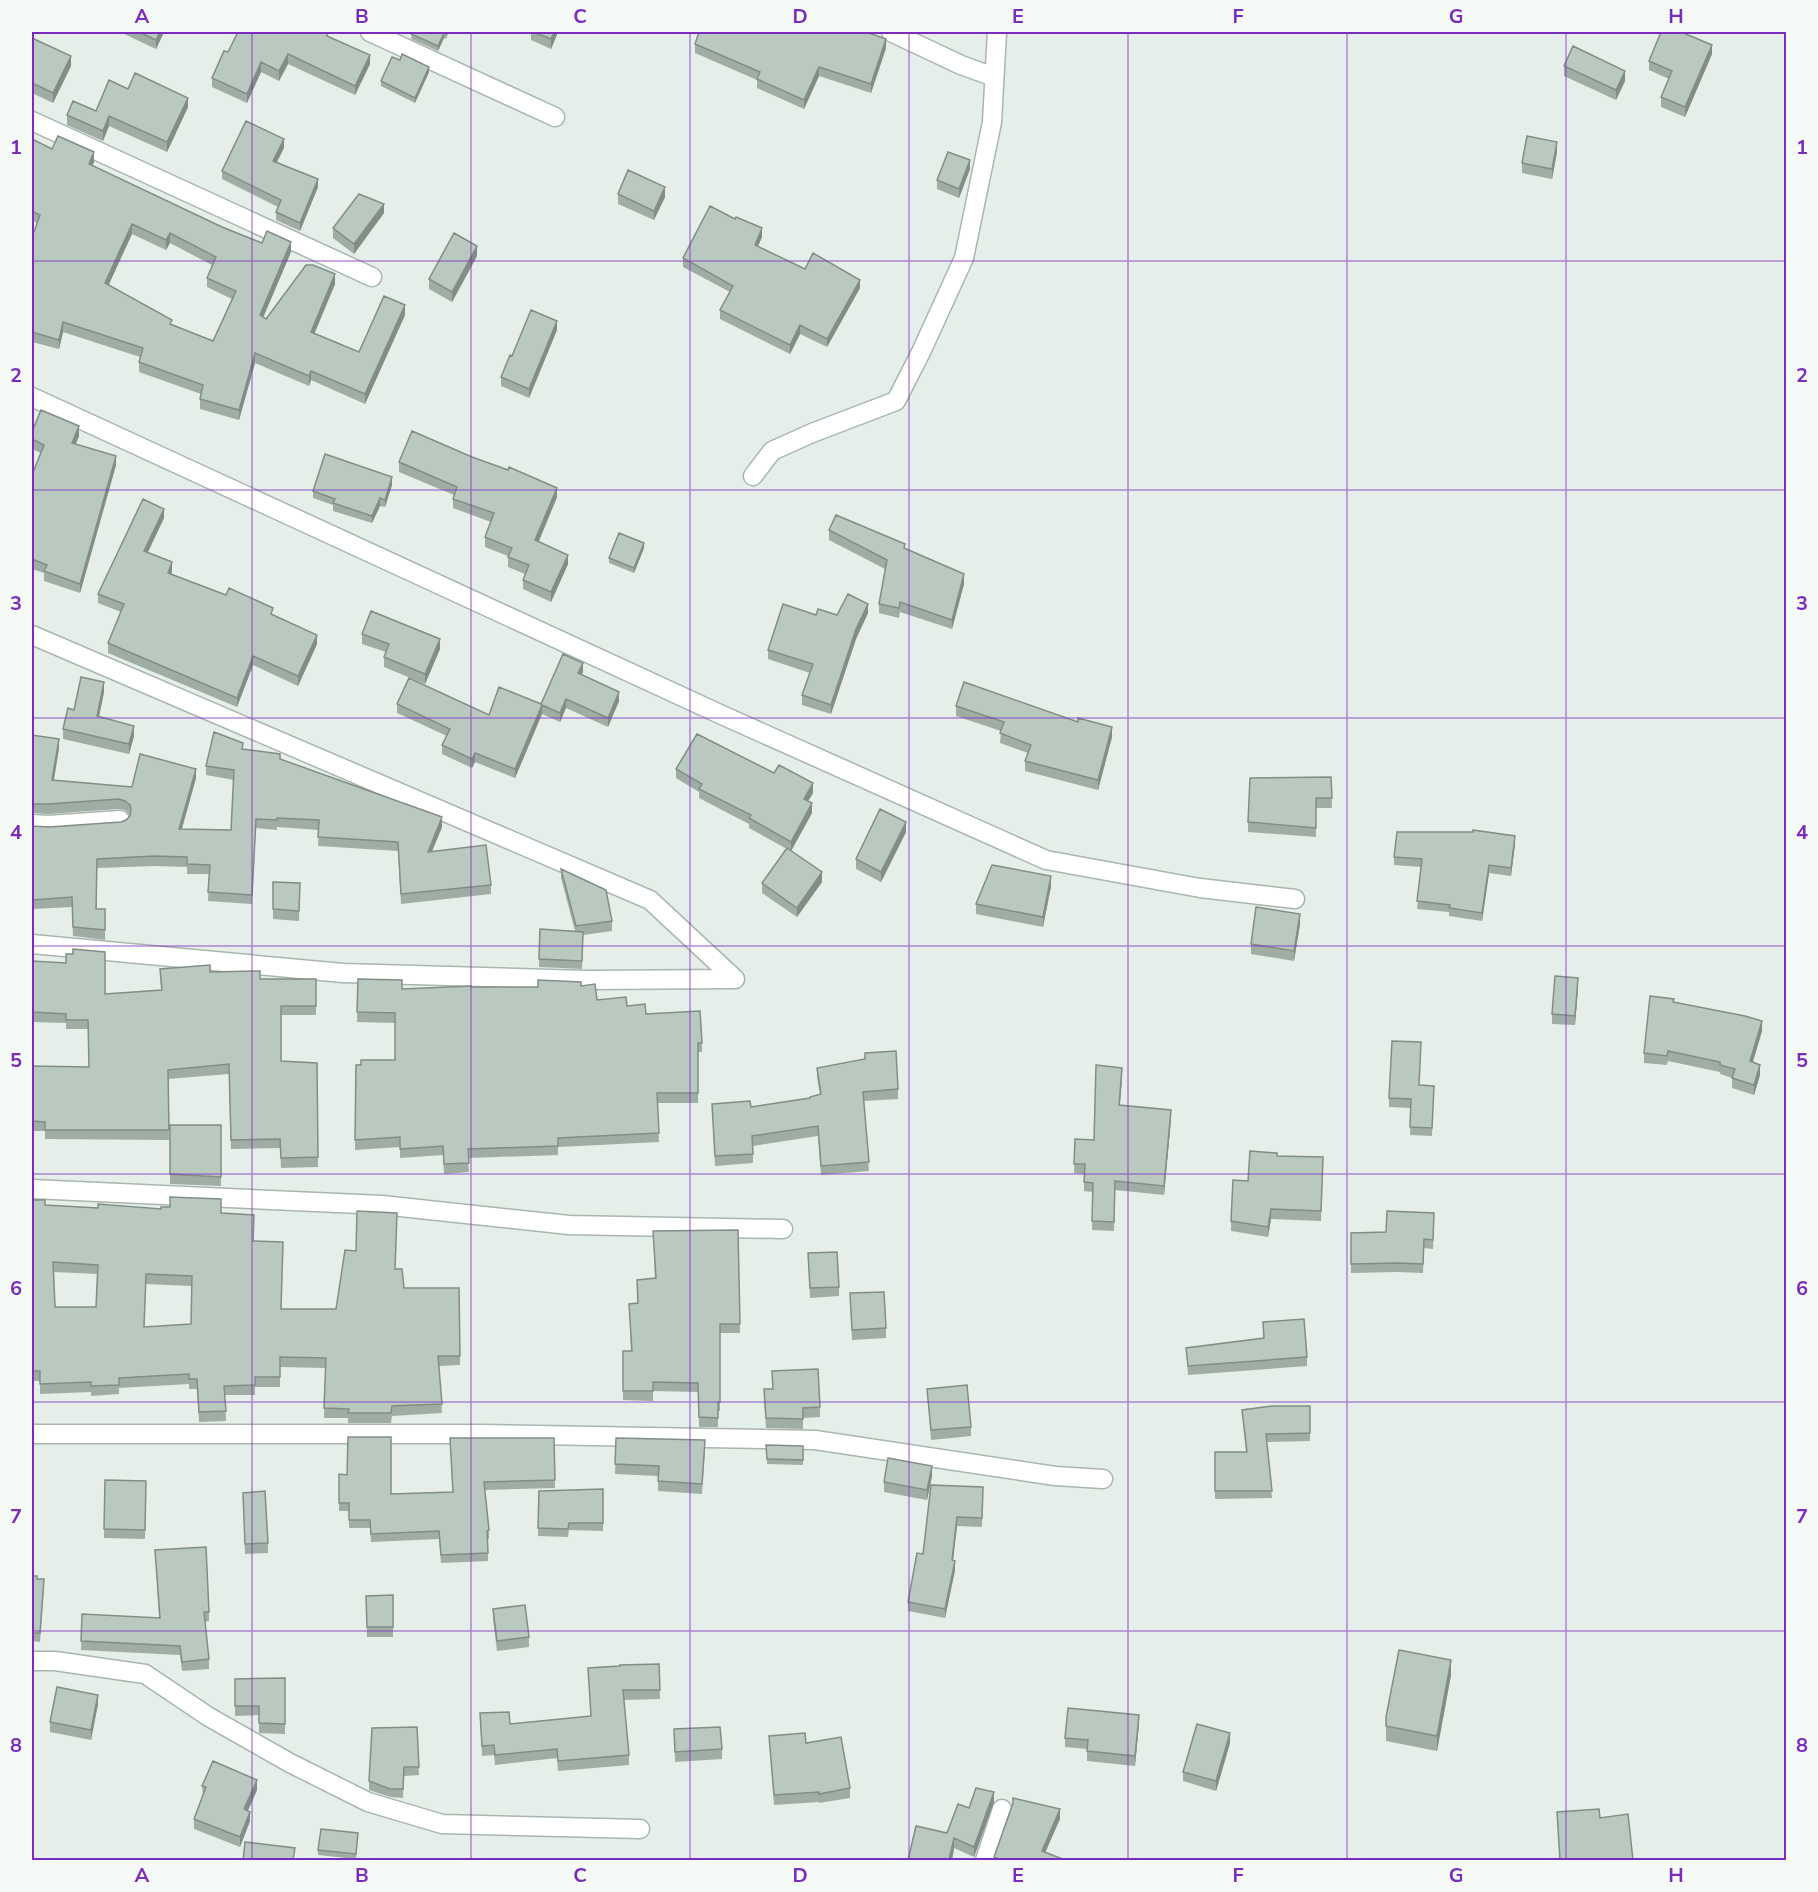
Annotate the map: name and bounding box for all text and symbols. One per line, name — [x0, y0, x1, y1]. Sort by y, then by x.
text: A — [135, 3, 150, 30]
text: B — [355, 3, 369, 30]
text: C — [573, 3, 587, 30]
text: D — [792, 3, 808, 30]
text: E — [1012, 3, 1024, 30]
text: F — [1232, 3, 1244, 30]
text: G — [1449, 3, 1463, 30]
text: H — [1668, 3, 1684, 30]
text: 1 — [10, 134, 22, 161]
text: 1 — [1796, 134, 1808, 161]
text: 2 — [10, 362, 22, 389]
text: 2 — [1796, 362, 1808, 389]
text: 3 — [10, 590, 22, 617]
text: 3 — [1796, 590, 1808, 617]
text: 4 — [10, 819, 22, 846]
text: 4 — [1796, 819, 1808, 846]
text: 5 — [10, 1047, 22, 1074]
text: 5 — [1796, 1047, 1808, 1074]
text: 6 — [10, 1275, 22, 1302]
text: 6 — [1796, 1275, 1808, 1302]
text: 7 — [10, 1503, 22, 1530]
text: 7 — [1796, 1503, 1808, 1530]
text: 8 — [10, 1732, 22, 1759]
text: 8 — [1796, 1732, 1808, 1759]
text: A — [135, 1862, 150, 1889]
text: B — [355, 1862, 369, 1889]
text: C — [573, 1862, 587, 1889]
text: D — [792, 1862, 808, 1889]
text: E — [1012, 1862, 1024, 1889]
text: F — [1232, 1862, 1244, 1889]
text: G — [1449, 1862, 1463, 1889]
text: H — [1668, 1862, 1684, 1889]

